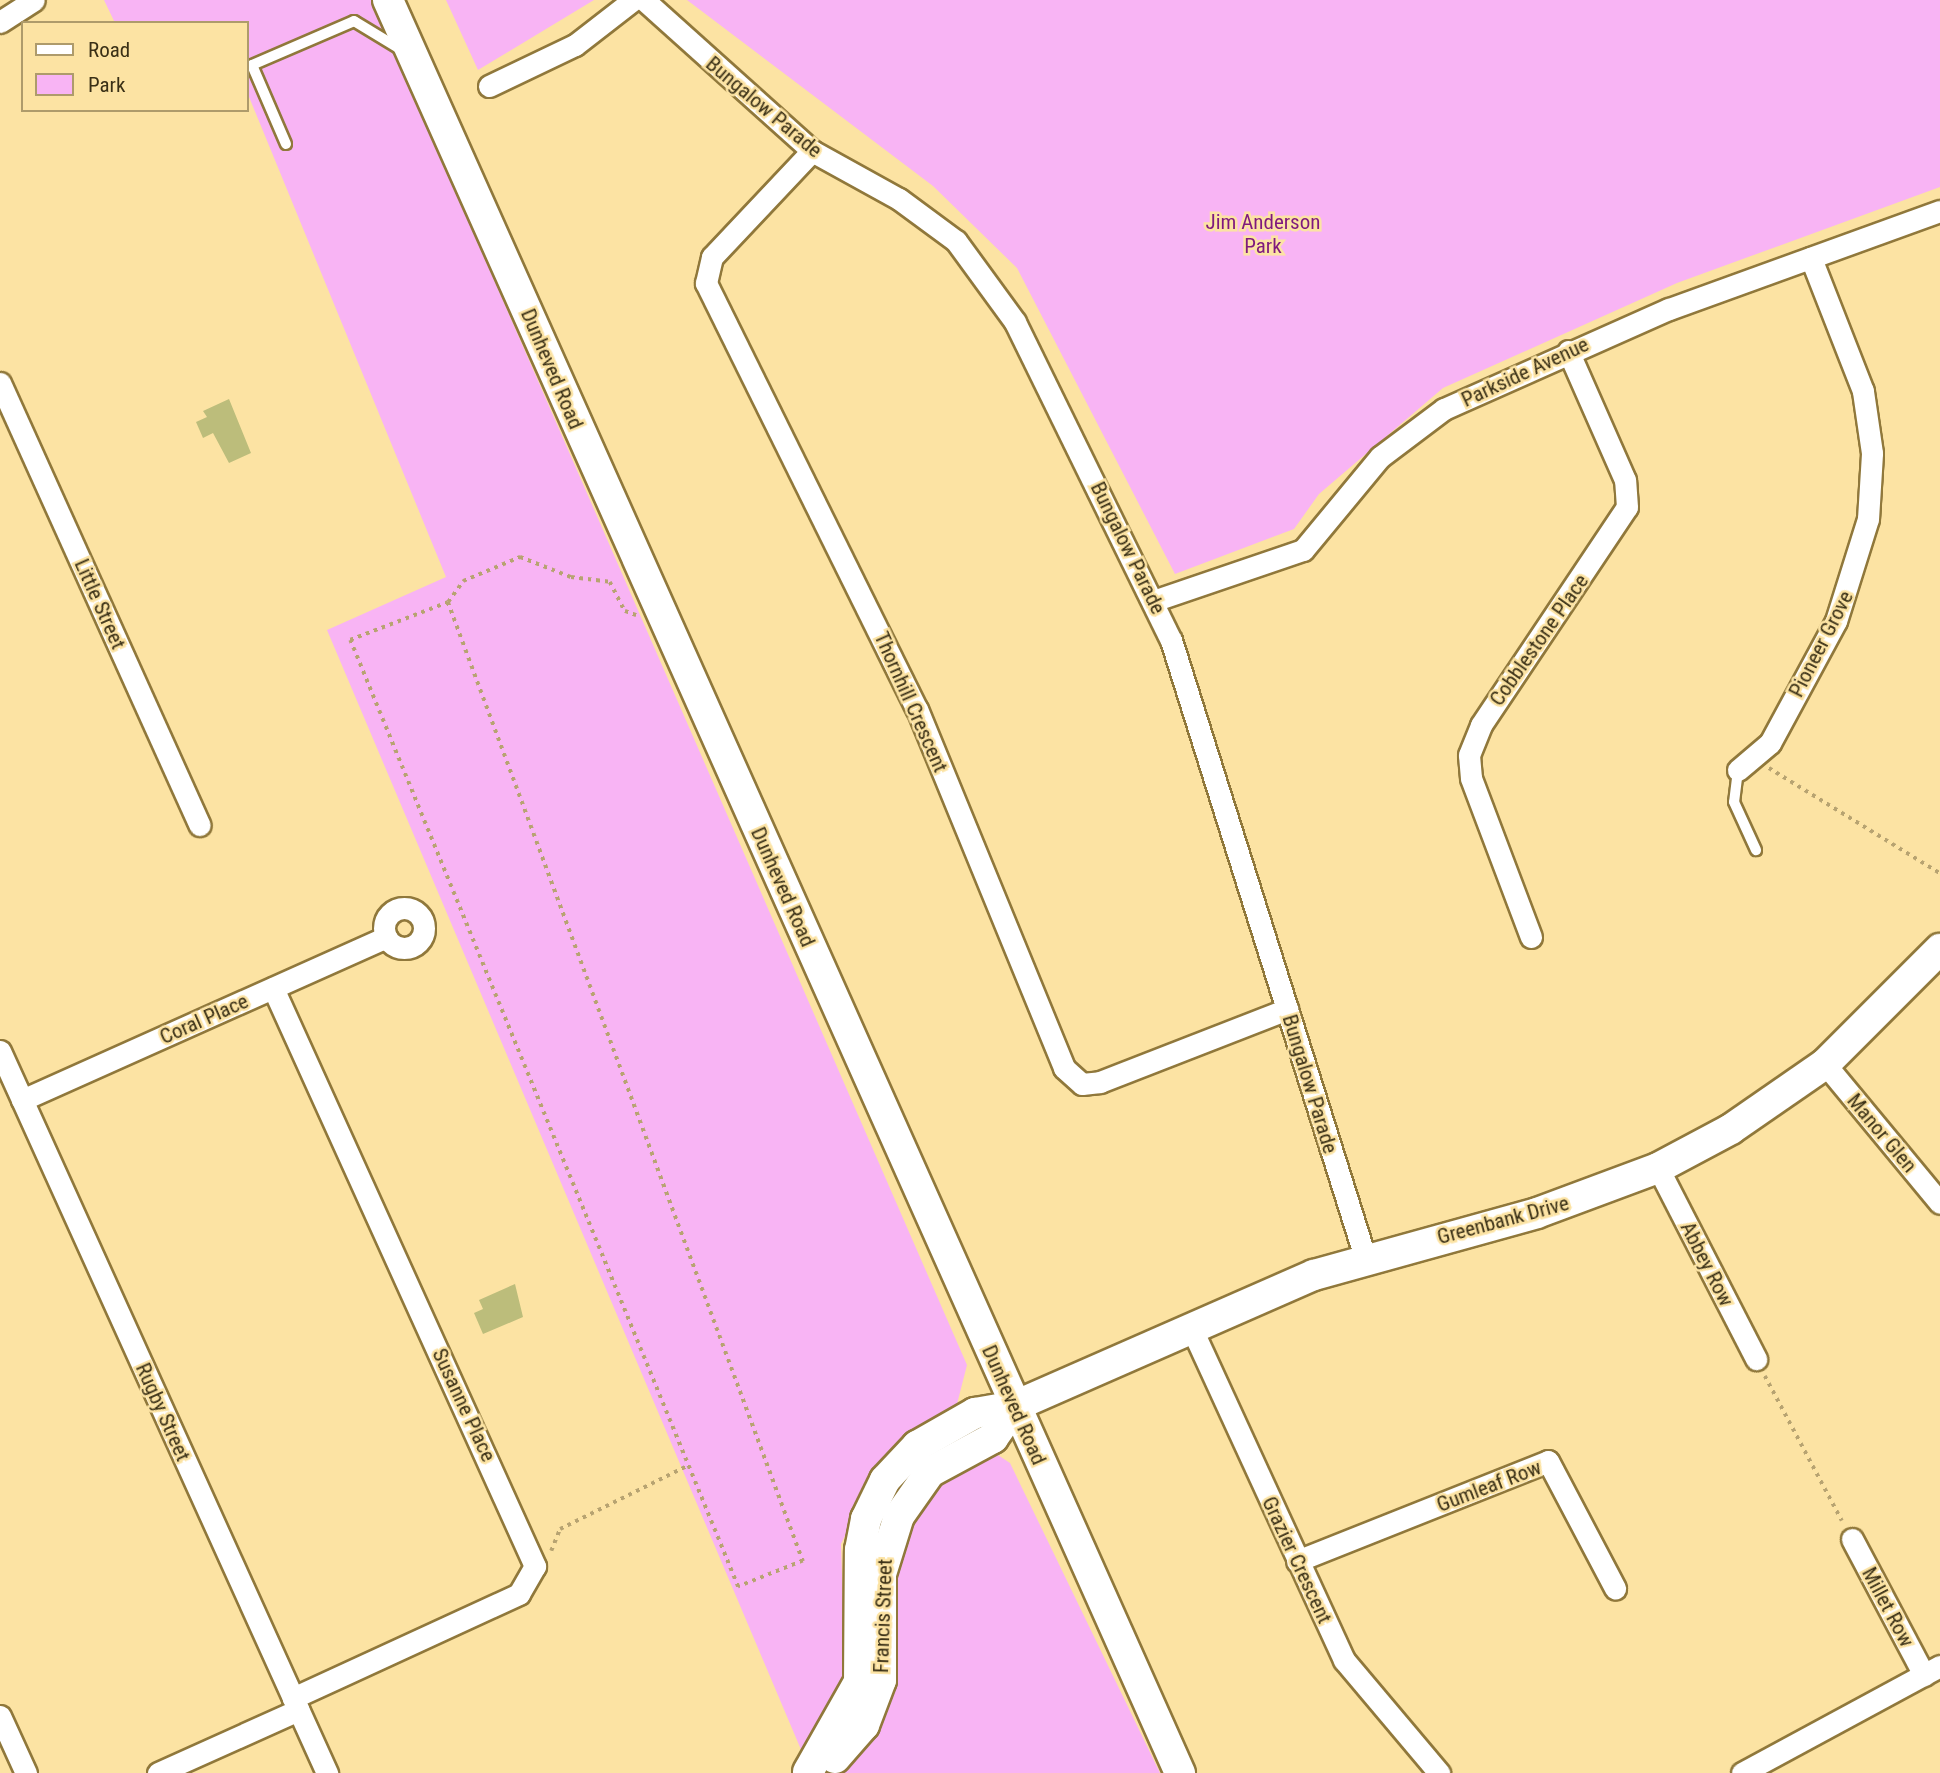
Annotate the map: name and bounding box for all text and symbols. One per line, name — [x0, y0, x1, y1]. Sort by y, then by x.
legend — [21, 21, 248, 112]
text: Road — [88, 38, 130, 62]
street label: Bungalow Parade — [701, 51, 827, 163]
text: Park — [88, 73, 125, 97]
park label: Jim Anderson Park — [1206, 209, 1320, 259]
street label: Dunheved Road — [515, 305, 589, 433]
street label: Parkside Avenue — [1457, 332, 1593, 412]
street label: Bungalow Parade — [1085, 478, 1171, 618]
street label: Little Street — [69, 555, 131, 653]
street label: Cobblestone Place — [1484, 569, 1594, 711]
street label: Pioneer Grove — [1783, 587, 1859, 701]
street label: Thornhill Crescent — [869, 628, 953, 776]
street label: Dunheved Road — [745, 823, 821, 951]
street label: Coral Place — [156, 988, 252, 1050]
street label: Bungalow Parade — [1277, 1011, 1343, 1157]
street label: Manor Glen — [1842, 1088, 1922, 1178]
street label: Greenbank Drive — [1434, 1190, 1572, 1250]
street label: Abbey Row — [1675, 1218, 1739, 1310]
street label: Dunheved Road — [976, 1341, 1052, 1469]
street label: Susanne Place — [427, 1345, 501, 1465]
street label: Rugby Street — [130, 1359, 196, 1465]
street label: Gumleaf Row — [1433, 1455, 1545, 1517]
street label: Grazier Crescent — [1257, 1493, 1337, 1627]
street label: Francis Street — [868, 1559, 898, 1673]
street label: Millet Row — [1857, 1563, 1919, 1651]

